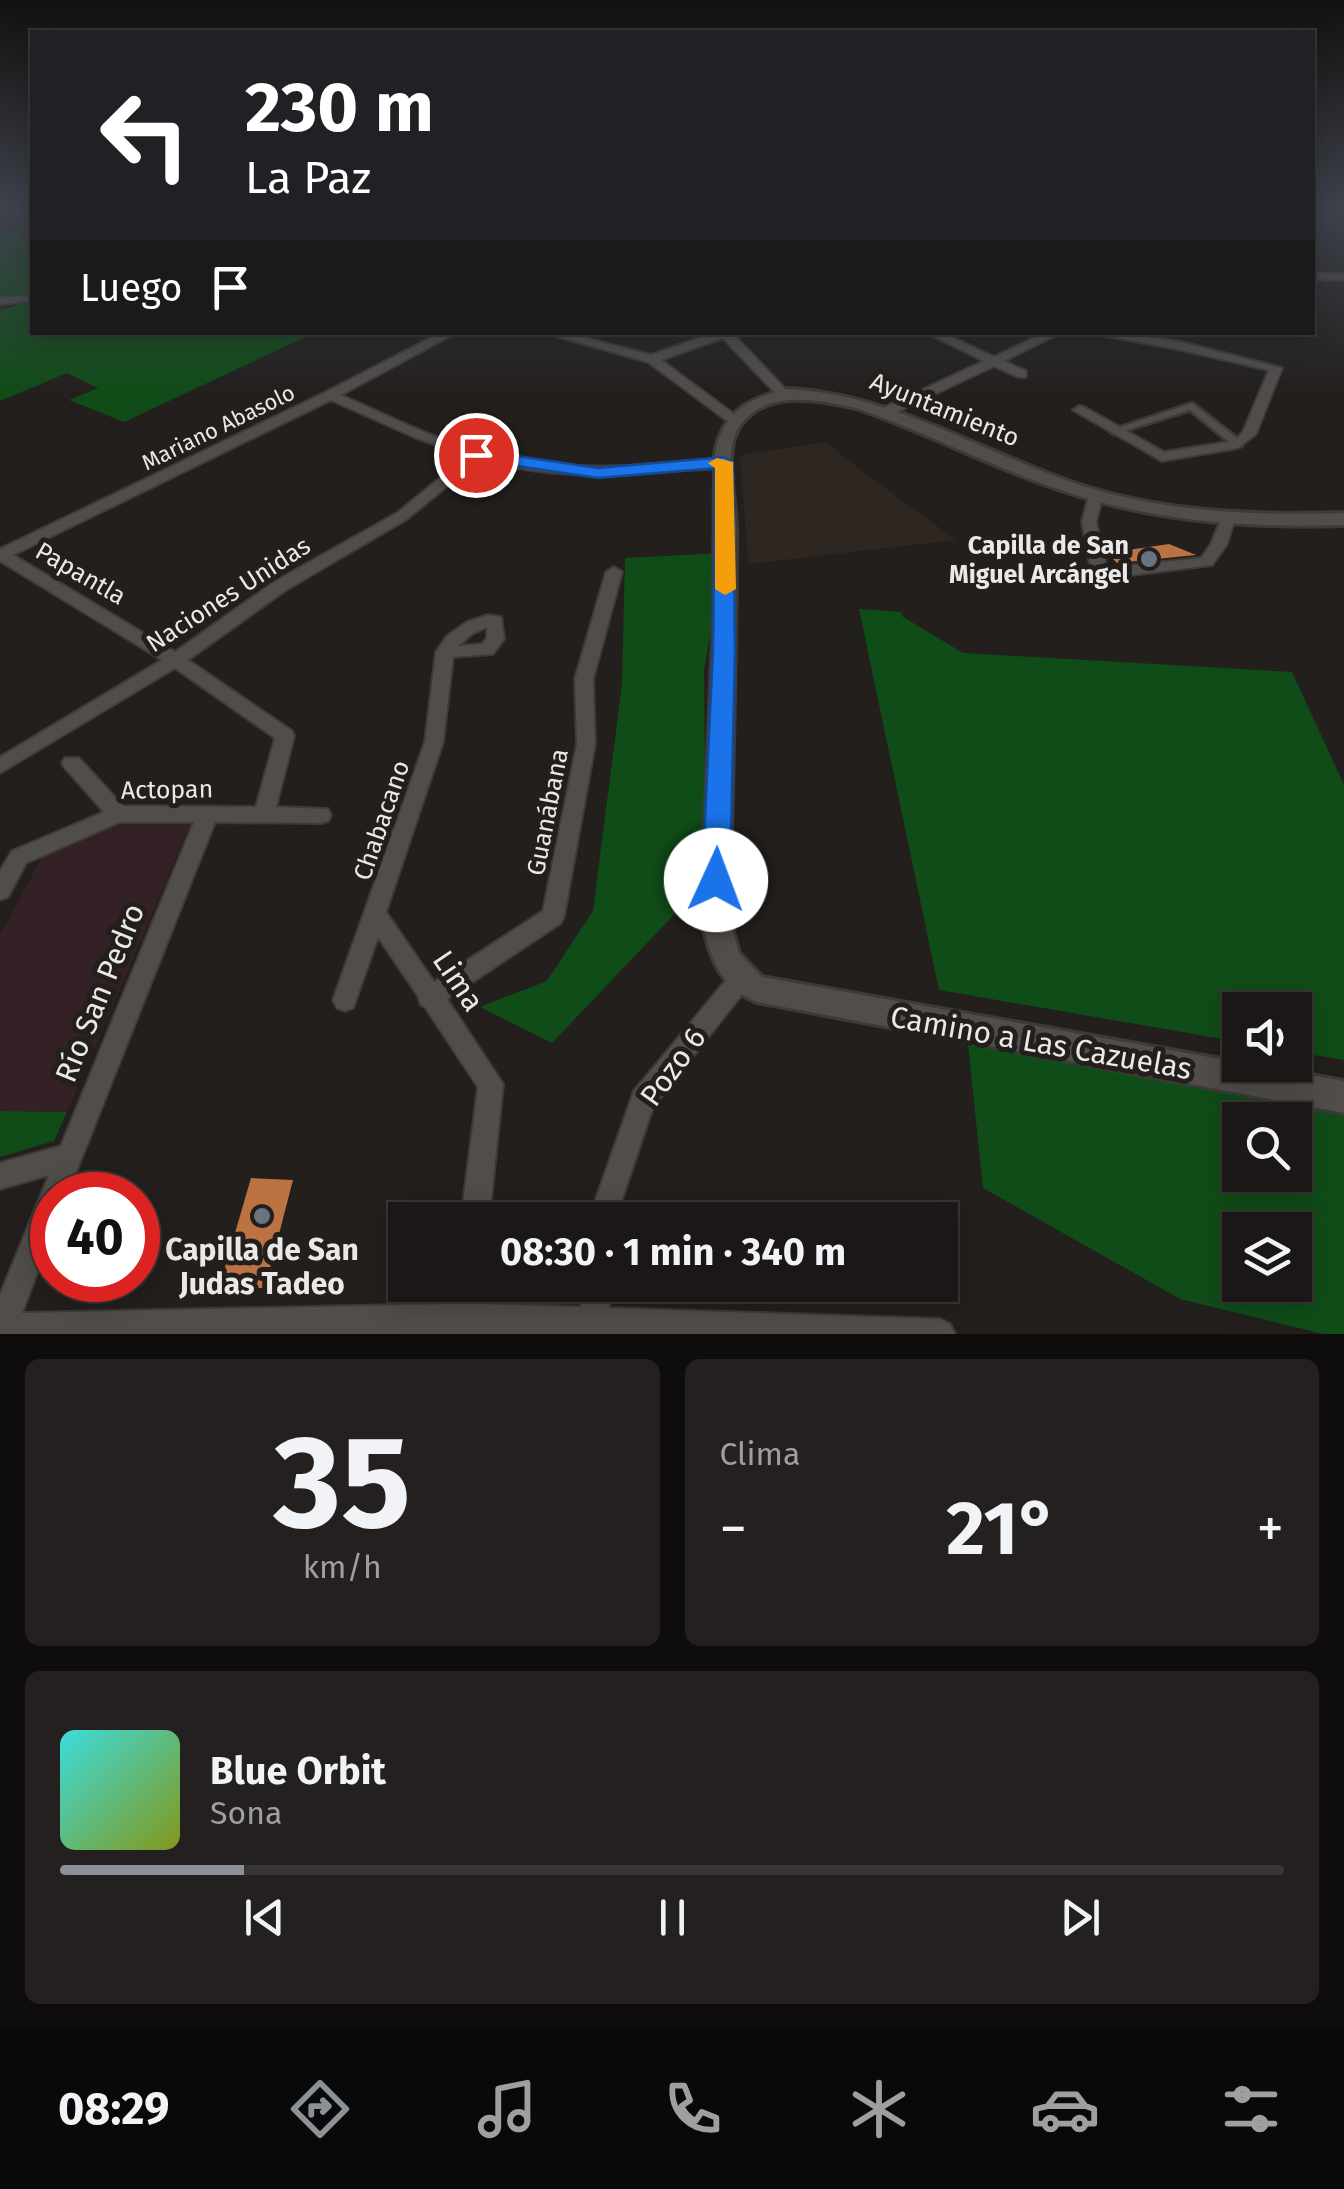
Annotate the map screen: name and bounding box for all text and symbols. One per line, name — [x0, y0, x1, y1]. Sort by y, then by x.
text: 230 m — [245, 66, 434, 150]
icon: left — [80, 70, 210, 200]
text: La Paz — [245, 151, 371, 205]
icon: arrive — [203, 260, 258, 315]
text: Luego — [80, 265, 183, 311]
street label: Ayuntamiento — [866, 366, 1024, 453]
street label: Mariano Abasolo — [137, 379, 299, 476]
pin — [434, 413, 519, 498]
icon: arrive — [449, 428, 504, 483]
street label: Naciones Unidas — [141, 531, 316, 659]
place label: Capilla de San Miguel Arcángel — [949, 531, 1130, 590]
street label: Papantla — [30, 536, 131, 612]
marker: Capilla de San Miguel Arcángel — [1138, 548, 1160, 570]
street label: Guanábana — [521, 746, 575, 878]
street label: Chabacano — [347, 756, 416, 884]
street label: Actopan — [121, 774, 213, 806]
position arrow — [664, 828, 768, 932]
street label: Río San Pedro — [48, 898, 152, 1088]
street label: Lima — [425, 944, 491, 1018]
map controls — [1222, 992, 1312, 1302]
button: sound — [1222, 992, 1312, 1082]
street label: Camino a Las Cazuelas — [888, 999, 1194, 1087]
street label: Pozo 6 — [633, 1021, 713, 1113]
button: search — [1222, 1102, 1312, 1192]
speed limit sign: 40 — [30, 1172, 160, 1302]
marker: Capilla de San Judas Tadeo — [251, 1205, 273, 1227]
button: layers — [1222, 1212, 1312, 1302]
text: 08:30 · 1 min · 340 m — [500, 1229, 846, 1275]
place label: Capilla de San Judas Tadeo — [165, 1232, 359, 1302]
text: 35 — [274, 1405, 411, 1561]
text: Clima — [720, 1435, 800, 1473]
text: 21° — [946, 1484, 1057, 1574]
text: − — [720, 1496, 747, 1562]
text: + — [1257, 1496, 1284, 1562]
text: km/h — [303, 1548, 382, 1586]
text: Blue Orbit — [210, 1748, 386, 1794]
text: Sona — [210, 1794, 282, 1832]
icon: previous — [237, 1890, 292, 1945]
icon: pause — [645, 1890, 700, 1945]
icon: next — [1053, 1890, 1108, 1945]
icon: directions — [285, 2074, 355, 2144]
icon: music — [472, 2074, 542, 2144]
icon: phone — [658, 2074, 728, 2144]
icon: climate — [844, 2074, 914, 2144]
icon: car — [1030, 2074, 1100, 2144]
icon: filters — [1216, 2074, 1286, 2144]
text: 08:29 — [58, 2082, 169, 2136]

